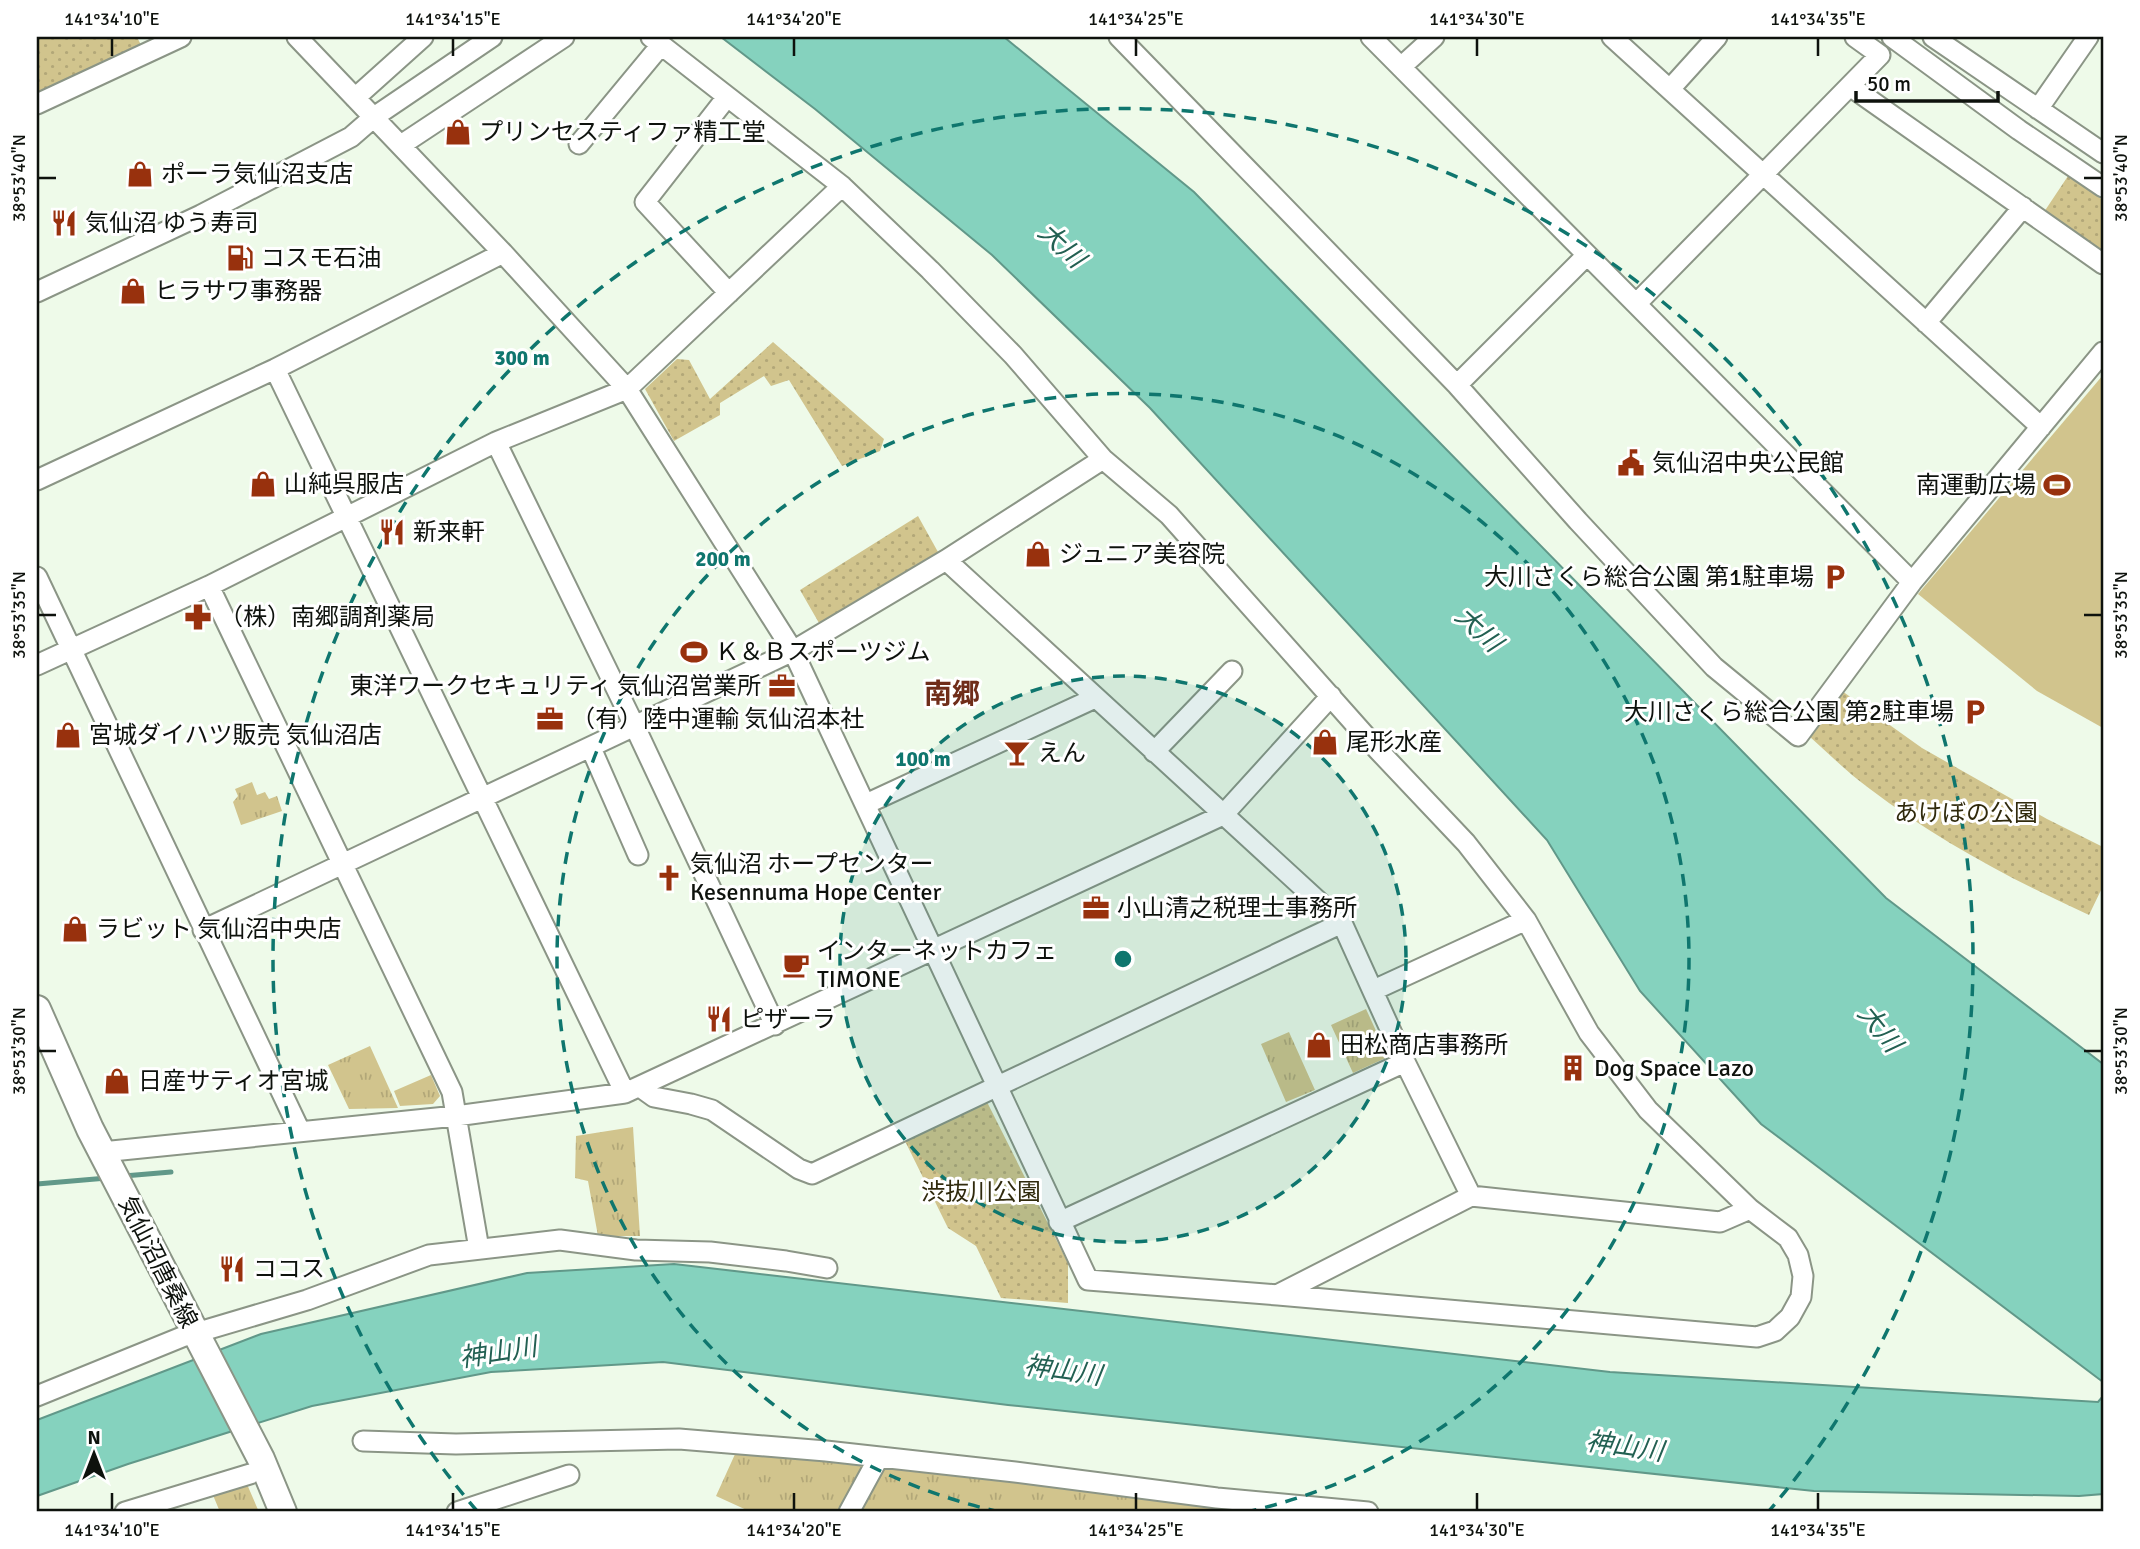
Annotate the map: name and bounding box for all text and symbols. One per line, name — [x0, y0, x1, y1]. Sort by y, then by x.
text: 141°34'10"E — [64, 8, 160, 30]
text: 141°34'15"E — [405, 8, 501, 30]
text: 141°34'20"E — [746, 8, 842, 30]
text: 141°34'25"E — [1088, 8, 1184, 30]
text: 141°34'30"E — [1429, 8, 1525, 30]
text: 141°34'35"E — [1770, 8, 1866, 30]
scale bar — [1856, 60, 1998, 104]
text: 50 m — [1867, 71, 1911, 97]
shop icon: プリンセスティファ精工堂 — [443, 117, 473, 147]
place label: プリンセスティファ精工堂 — [479, 117, 766, 147]
text: 38°53'40"N — [8, 134, 30, 222]
text: 38°53'40"N — [2110, 134, 2132, 222]
shop icon: ポーラ気仙沼支店 — [125, 159, 155, 189]
place label: ポーラ気仙沼支店 — [161, 159, 353, 189]
restaurant icon: 気仙沼 ゆう寿司 — [49, 208, 79, 238]
place label: 気仙沼 ゆう寿司 — [85, 208, 258, 238]
water label: 大川 — [1031, 216, 1093, 277]
fuel station icon: コスモ石油 — [225, 243, 255, 273]
place label: コスモ石油 — [261, 243, 381, 273]
shop icon: ヒラサワ事務器 — [118, 276, 148, 306]
place label: ヒラサワ事務器 — [154, 276, 322, 306]
text: 300 m — [494, 345, 550, 371]
public building icon: 気仙沼中央公民館 — [1616, 448, 1646, 478]
place label: 気仙沼中央公民館 — [1652, 448, 1844, 478]
shop icon: 山純呉服店 — [248, 469, 278, 499]
place label: 山純呉服店 — [284, 469, 404, 499]
place label: 南運動広場 — [1916, 470, 2036, 500]
sports icon: 南運動広場 — [2042, 470, 2072, 500]
restaurant icon: 新来軒 — [377, 517, 407, 547]
place label: 新来軒 — [413, 517, 485, 547]
shop icon: ジュニア美容院 — [1023, 539, 1053, 569]
place label: ジュニア美容院 — [1059, 539, 1225, 569]
text: 200 m — [695, 546, 751, 572]
place label: 大川さくら総合公園 第1駐車場 — [1484, 562, 1814, 592]
parking icon: 大川さくら総合公園 第1駐車場 — [1820, 562, 1850, 592]
text: 38°53'35"N — [8, 571, 30, 659]
text: 38°53'35"N — [2110, 571, 2132, 659]
water label: 大川 — [1448, 600, 1510, 661]
pharmacy icon: （株）南郷調剤薬局 — [183, 602, 213, 632]
place label: （株）南郷調剤薬局 — [219, 602, 435, 632]
sports icon: Ｋ＆Ｂスポーツジム — [679, 637, 709, 667]
place label: Ｋ＆Ｂスポーツジム — [715, 637, 931, 667]
place label: 東洋ワークセキュリティ 気仙沼営業所 — [349, 671, 761, 701]
office icon: 東洋ワークセキュリティ 気仙沼営業所 — [767, 671, 797, 701]
district label: 南郷 — [924, 677, 980, 711]
place label: 大川さくら総合公園 第2駐車場 — [1624, 697, 1954, 727]
parking icon: 大川さくら総合公園 第2駐車場 — [1960, 697, 1990, 727]
office icon: （有）陸中運輸 気仙沼本社 — [535, 704, 565, 734]
place label: （有）陸中運輸 気仙沼本社 — [571, 704, 864, 734]
shop icon: 宮城ダイハツ販売 気仙沼店 — [53, 720, 83, 750]
place label: 宮城ダイハツ販売 気仙沼店 — [89, 720, 382, 750]
shop icon: 尾形水産 — [1310, 727, 1340, 757]
place label: 尾形水産 — [1346, 727, 1442, 757]
bar icon: えん — [1002, 738, 1032, 768]
place label: えん — [1038, 738, 1086, 768]
text: 100 m — [895, 746, 951, 772]
park label: あけぼの公園 — [1894, 798, 2038, 828]
place label: 気仙沼 ホープセンター Kesennuma Hope Center — [690, 849, 942, 907]
church icon: 気仙沼 ホープセンター Kesennuma Hope Center — [654, 863, 684, 893]
office icon: 小山清之税理士事務所 — [1081, 893, 1111, 923]
place label: 小山清之税理士事務所 — [1117, 893, 1357, 923]
shop icon: ラビット 気仙沼中央店 — [60, 914, 90, 944]
place label: ラビット 気仙沼中央店 — [96, 914, 341, 944]
place label: インターネットカフェ TIMONE — [817, 936, 1057, 994]
centre of rings — [1111, 947, 1135, 971]
cafe icon: インターネットカフェ TIMONE — [781, 950, 811, 980]
water label: 大川 — [1850, 998, 1910, 1061]
restaurant icon: ピザーラ — [704, 1004, 734, 1034]
place label: ピザーラ — [740, 1004, 836, 1034]
text: 38°53'30"N — [8, 1007, 30, 1095]
text: 38°53'30"N — [2110, 1007, 2132, 1095]
shop icon: 田松商店事務所 — [1304, 1030, 1334, 1060]
place label: 田松商店事務所 — [1340, 1030, 1508, 1060]
building icon: Dog Space Lazo — [1558, 1053, 1588, 1083]
place label: Dog Space Lazo — [1594, 1053, 1754, 1083]
shop icon: 日産サティオ宮城 — [102, 1066, 132, 1096]
place label: 日産サティオ宮城 — [138, 1066, 329, 1096]
park label: 渋抜川公園 — [921, 1177, 1041, 1207]
street label: 気仙沼唐桑線 — [112, 1191, 204, 1333]
restaurant icon: ココス — [217, 1254, 247, 1284]
place label: ココス — [253, 1254, 325, 1284]
water label: 神山川 — [457, 1331, 542, 1375]
water label: 神山川 — [1022, 1350, 1107, 1393]
north arrow — [60, 1420, 130, 1490]
text: N — [87, 1426, 101, 1450]
water label: 神山川 — [1584, 1426, 1669, 1469]
text: 141°34'10"E — [64, 1519, 160, 1541]
text: 141°34'15"E — [405, 1519, 501, 1541]
text: 141°34'20"E — [746, 1519, 842, 1541]
text: 141°34'25"E — [1088, 1519, 1184, 1541]
text: 141°34'30"E — [1429, 1519, 1525, 1541]
text: 141°34'35"E — [1770, 1519, 1866, 1541]

